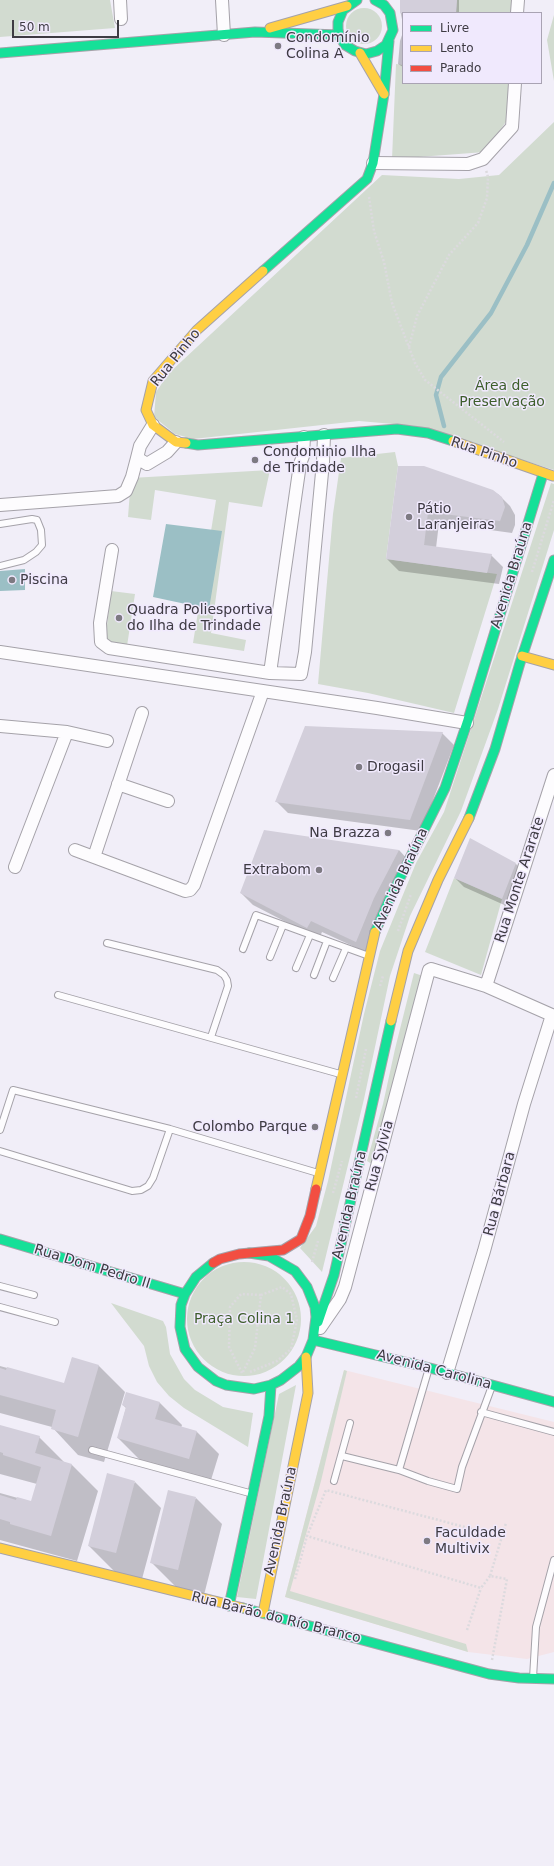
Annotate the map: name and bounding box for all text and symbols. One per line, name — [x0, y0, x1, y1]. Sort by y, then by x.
scale bar — [14, 12, 121, 38]
legend — [402, 12, 542, 84]
text: 50 m — [19, 20, 50, 34]
text: Livre — [440, 21, 469, 35]
place label: Condomínio Colina A — [286, 30, 370, 62]
marker: Condomínio Colina A — [273, 41, 283, 51]
text: Lento — [440, 41, 474, 55]
text: Parado — [440, 61, 481, 75]
street label: Rua Pinho — [148, 326, 204, 390]
park label: Área de Preservação — [459, 378, 545, 410]
street label: Rua Pinho — [448, 434, 520, 472]
place label: Condominio Ilha de Trindade — [263, 444, 376, 476]
marker: Condominio Ilha de Trindade — [250, 455, 260, 465]
place label: Pátio Laranjeiras — [417, 501, 495, 534]
marker: Pátio Laranjeiras — [404, 512, 414, 522]
street label: Avenida Braúna — [488, 520, 536, 630]
place label: Piscina — [20, 572, 68, 588]
marker: Piscina — [7, 575, 17, 585]
place label: Quadra Poliesportiva do Ilha de Trindade — [127, 602, 273, 634]
marker: Quadra Poliesportiva do Ilha de Trindade — [114, 613, 124, 623]
place label: Drogasil — [367, 759, 424, 775]
marker: Drogasil — [354, 762, 364, 772]
street label: Rua Monte Ararate — [492, 815, 548, 945]
place label: Na Brazza — [309, 825, 380, 841]
street label: Avenida Braúna — [370, 825, 432, 933]
marker: Na Brazza — [383, 828, 393, 838]
place label: Extrabom — [243, 862, 311, 878]
marker: Extrabom — [314, 865, 324, 875]
place label: Colombo Parque — [192, 1119, 307, 1135]
street label: Rua Sylvia — [362, 1119, 398, 1193]
marker: Colombo Parque — [310, 1122, 320, 1132]
street label: Avenida Braúna — [329, 1149, 371, 1261]
street label: Rua Bárbara — [481, 1150, 519, 1238]
street label: Rua Dom Pedro II — [32, 1241, 152, 1293]
park label: Praça Colina 1 — [194, 1311, 294, 1327]
street label: Avenida Carolina — [375, 1347, 493, 1393]
street label: Avenida Braúna — [261, 1465, 301, 1577]
place label: Faculdade Multivix — [435, 1525, 506, 1558]
marker: Faculdade Multivix — [422, 1536, 432, 1546]
street label: Rua Barão do Río Branco — [189, 1589, 363, 1647]

